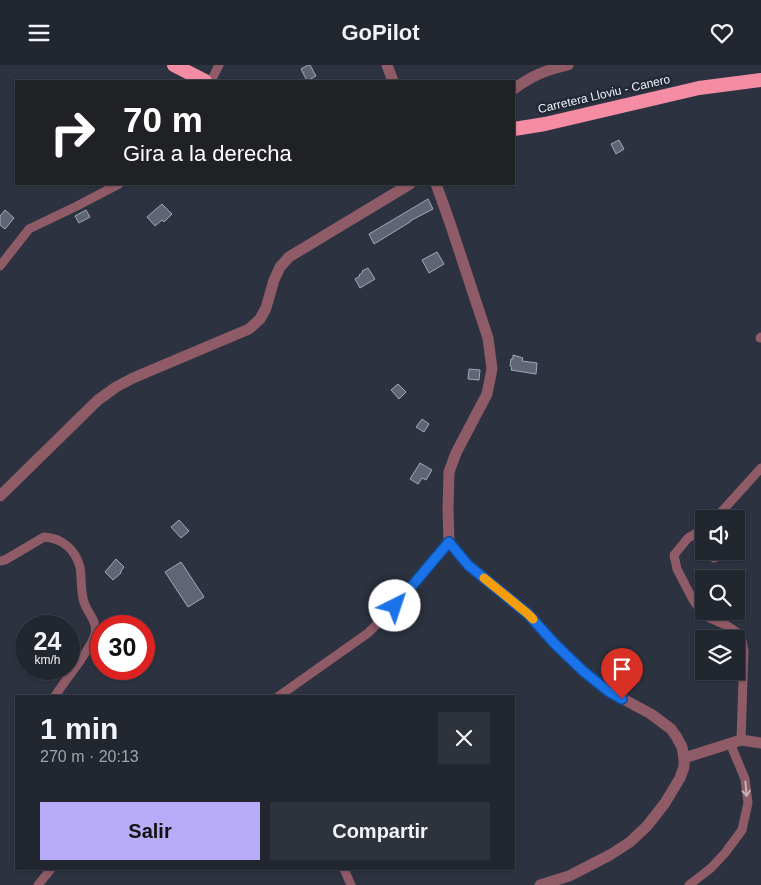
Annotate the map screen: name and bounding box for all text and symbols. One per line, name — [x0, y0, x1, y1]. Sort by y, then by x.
icon: menu — [25, 19, 53, 47]
icon: heart — [708, 19, 736, 47]
text: GoPilot — [341, 20, 420, 45]
street label: Carretera Lloviu - Canero — [536, 72, 672, 116]
icon: right — [40, 100, 105, 165]
text: 70 m — [123, 100, 203, 139]
text: Gira a la derecha — [123, 141, 292, 166]
map controls — [695, 510, 745, 680]
button: sound — [695, 510, 745, 560]
button: search — [695, 570, 745, 620]
position arrow — [368, 579, 420, 631]
speed limit sign: 30 — [90, 615, 155, 680]
text: 24 — [34, 627, 61, 655]
button: layers — [695, 630, 745, 680]
pin — [601, 648, 643, 699]
text: km/h — [34, 653, 61, 667]
icon: arrive — [608, 655, 636, 683]
text: 1 min — [40, 712, 118, 745]
button: close — [438, 712, 490, 764]
text: 270 m · 20:13 — [40, 748, 139, 765]
one-way arrow — [742, 781, 751, 797]
button: Salir — [40, 802, 260, 860]
button: Compartir — [270, 802, 490, 860]

